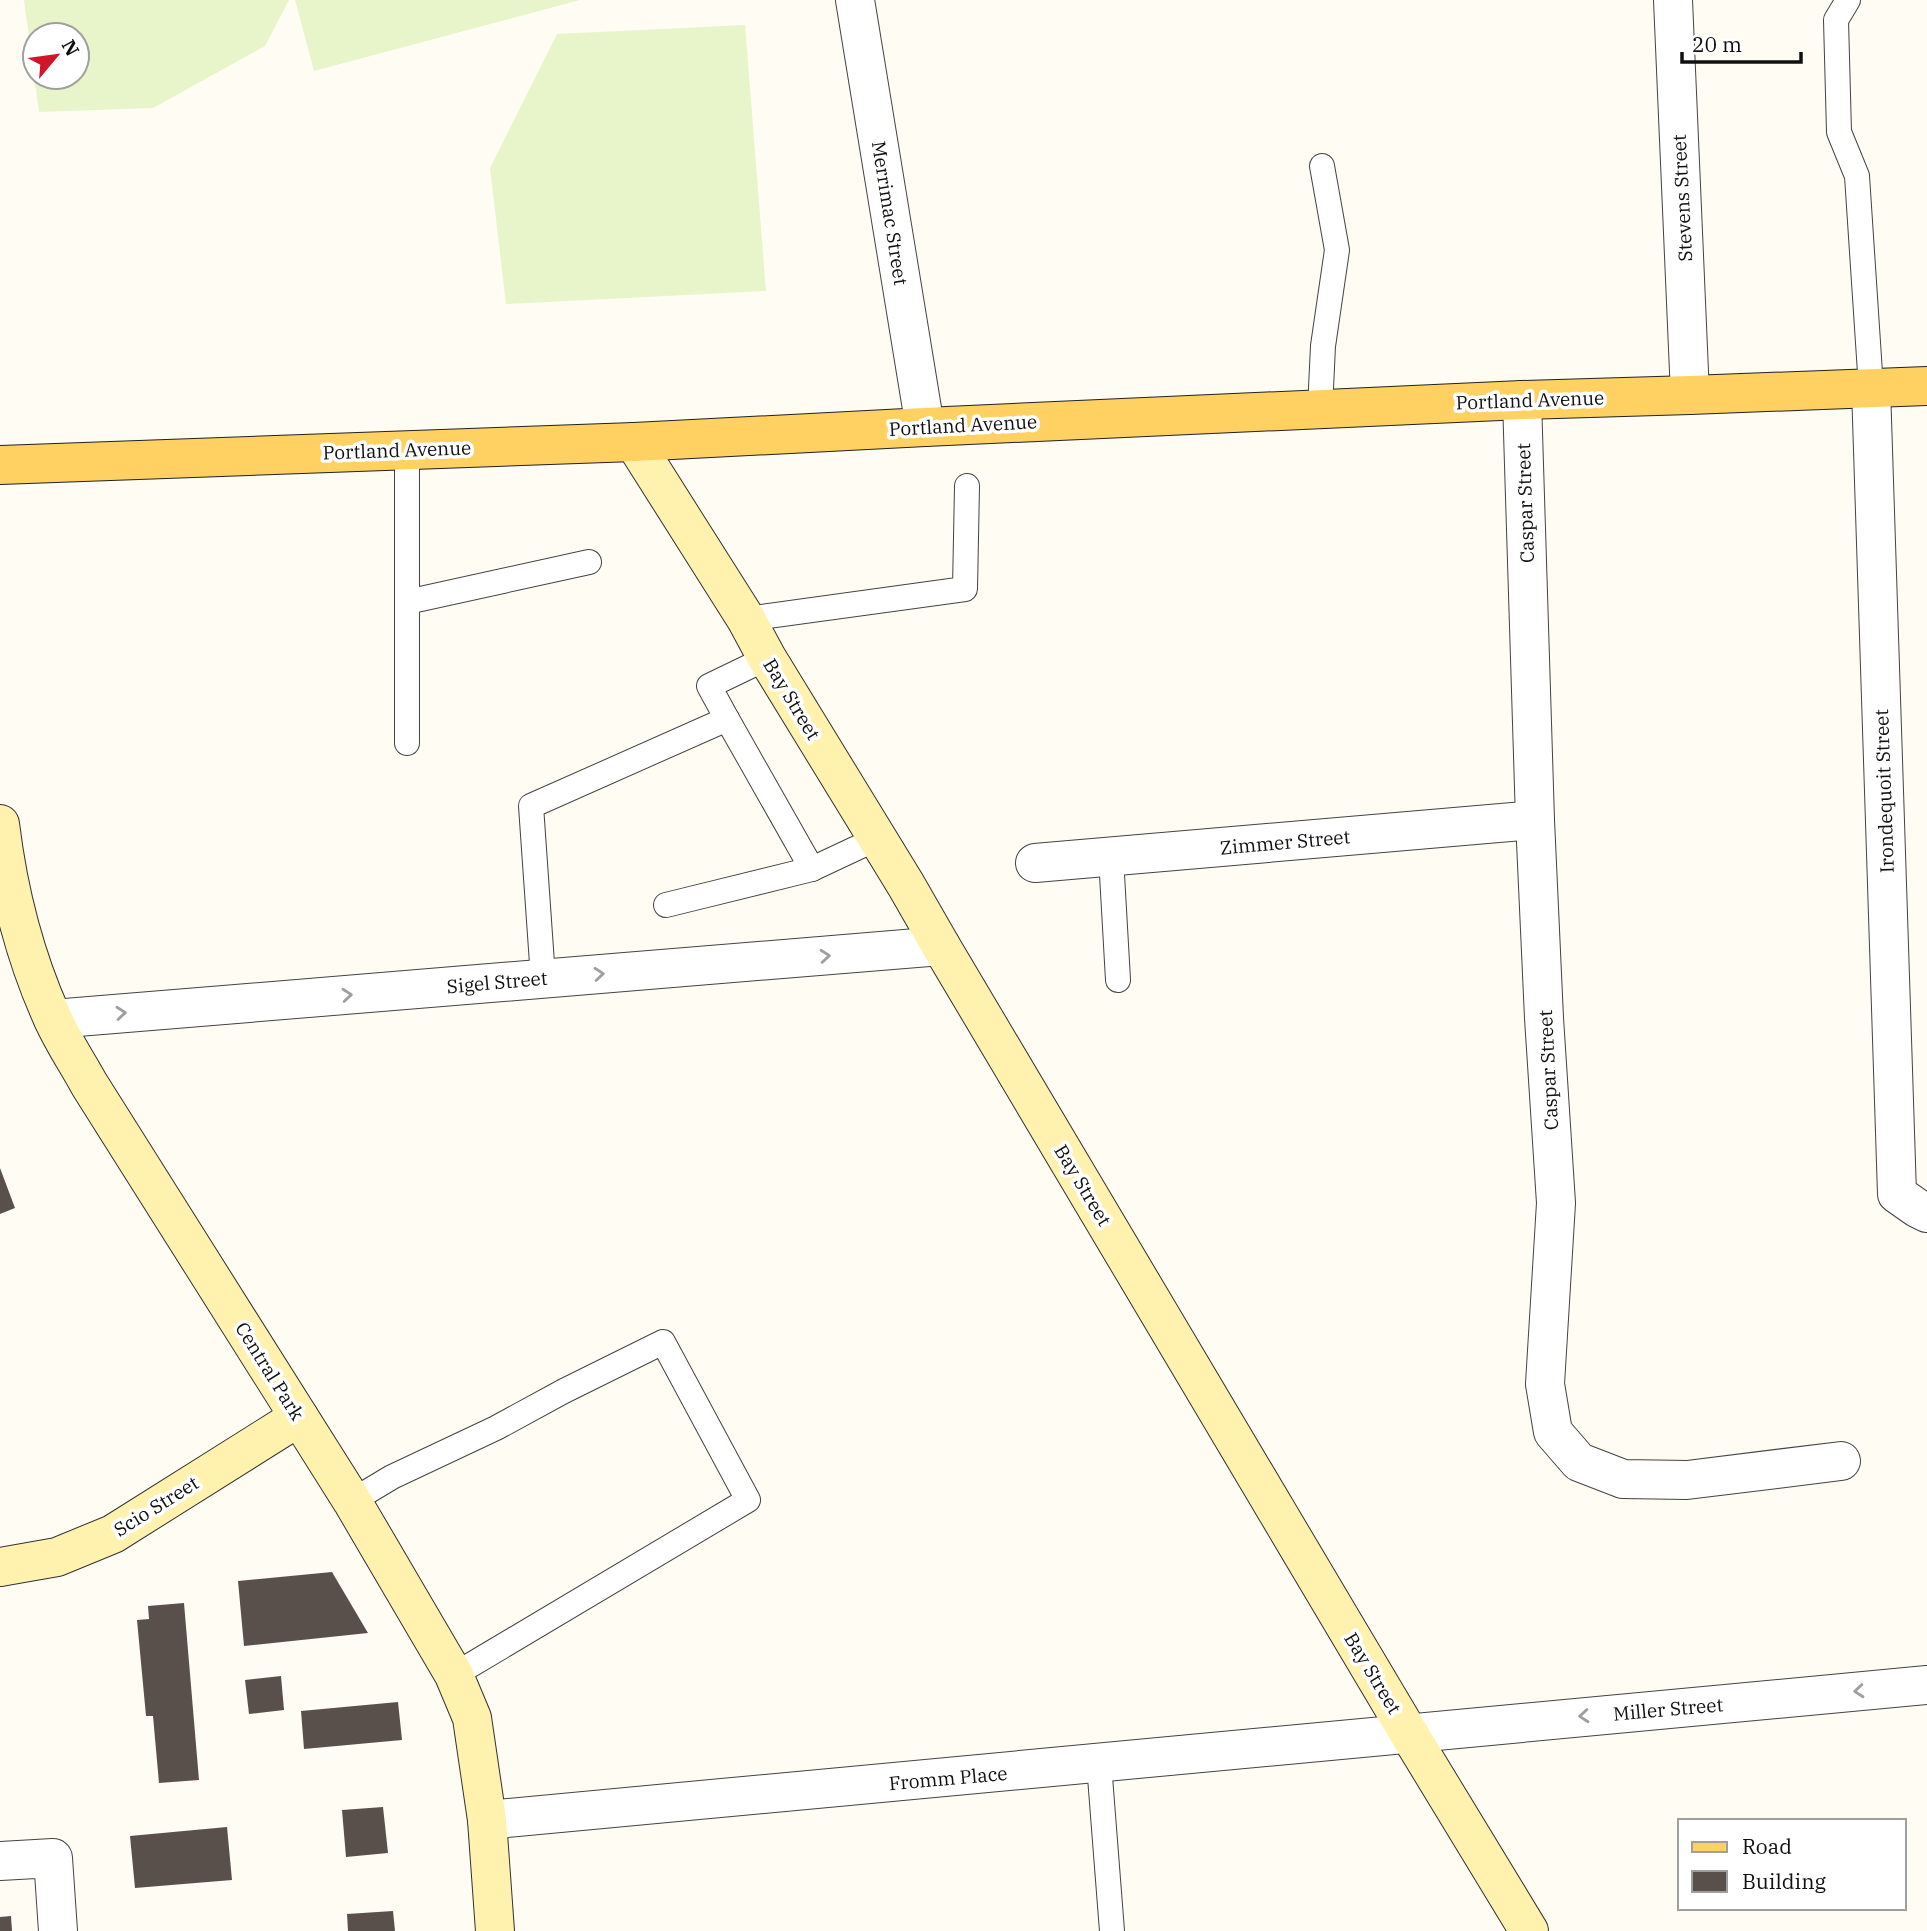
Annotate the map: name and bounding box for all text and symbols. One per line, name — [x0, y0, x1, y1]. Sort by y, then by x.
north arrow — [21, 21, 91, 91]
scale bar — [1682, 21, 1801, 65]
text: 20 m — [1692, 30, 1742, 58]
text: N — [57, 35, 85, 60]
street label: Stevens Street — [1667, 133, 1697, 262]
street label: Merrimac Street — [867, 139, 913, 287]
street label: Portland Avenue — [1455, 385, 1605, 415]
street label: Portland Avenue — [888, 409, 1038, 441]
street label: Portland Avenue — [322, 435, 472, 465]
street label: Caspar Street — [1511, 442, 1539, 563]
street label: Bay Street — [758, 654, 826, 744]
street label: Irondequoit Street — [1869, 708, 1899, 873]
street label: Zimmer Street — [1219, 824, 1351, 860]
one-way arrow — [820, 949, 831, 964]
street label: Sigel Street — [446, 966, 549, 998]
one-way arrow — [593, 967, 604, 982]
one-way arrow — [342, 988, 353, 1003]
one-way arrow — [115, 1006, 126, 1021]
street label: Caspar Street — [1533, 1009, 1563, 1131]
street label: Bay Street — [1049, 1140, 1117, 1230]
street label: Central Park — [230, 1317, 310, 1425]
street label: Scio Street — [109, 1470, 203, 1541]
street label: Bay Street — [1339, 1628, 1407, 1718]
one-way arrow — [1853, 1683, 1864, 1698]
street label: Miller Street — [1612, 1692, 1724, 1726]
one-way arrow — [1578, 1709, 1589, 1724]
street label: Fromm Place — [888, 1761, 1008, 1795]
legend — [1678, 1819, 1906, 1910]
text: Road — [1742, 1832, 1792, 1860]
text: Building — [1742, 1867, 1827, 1895]

